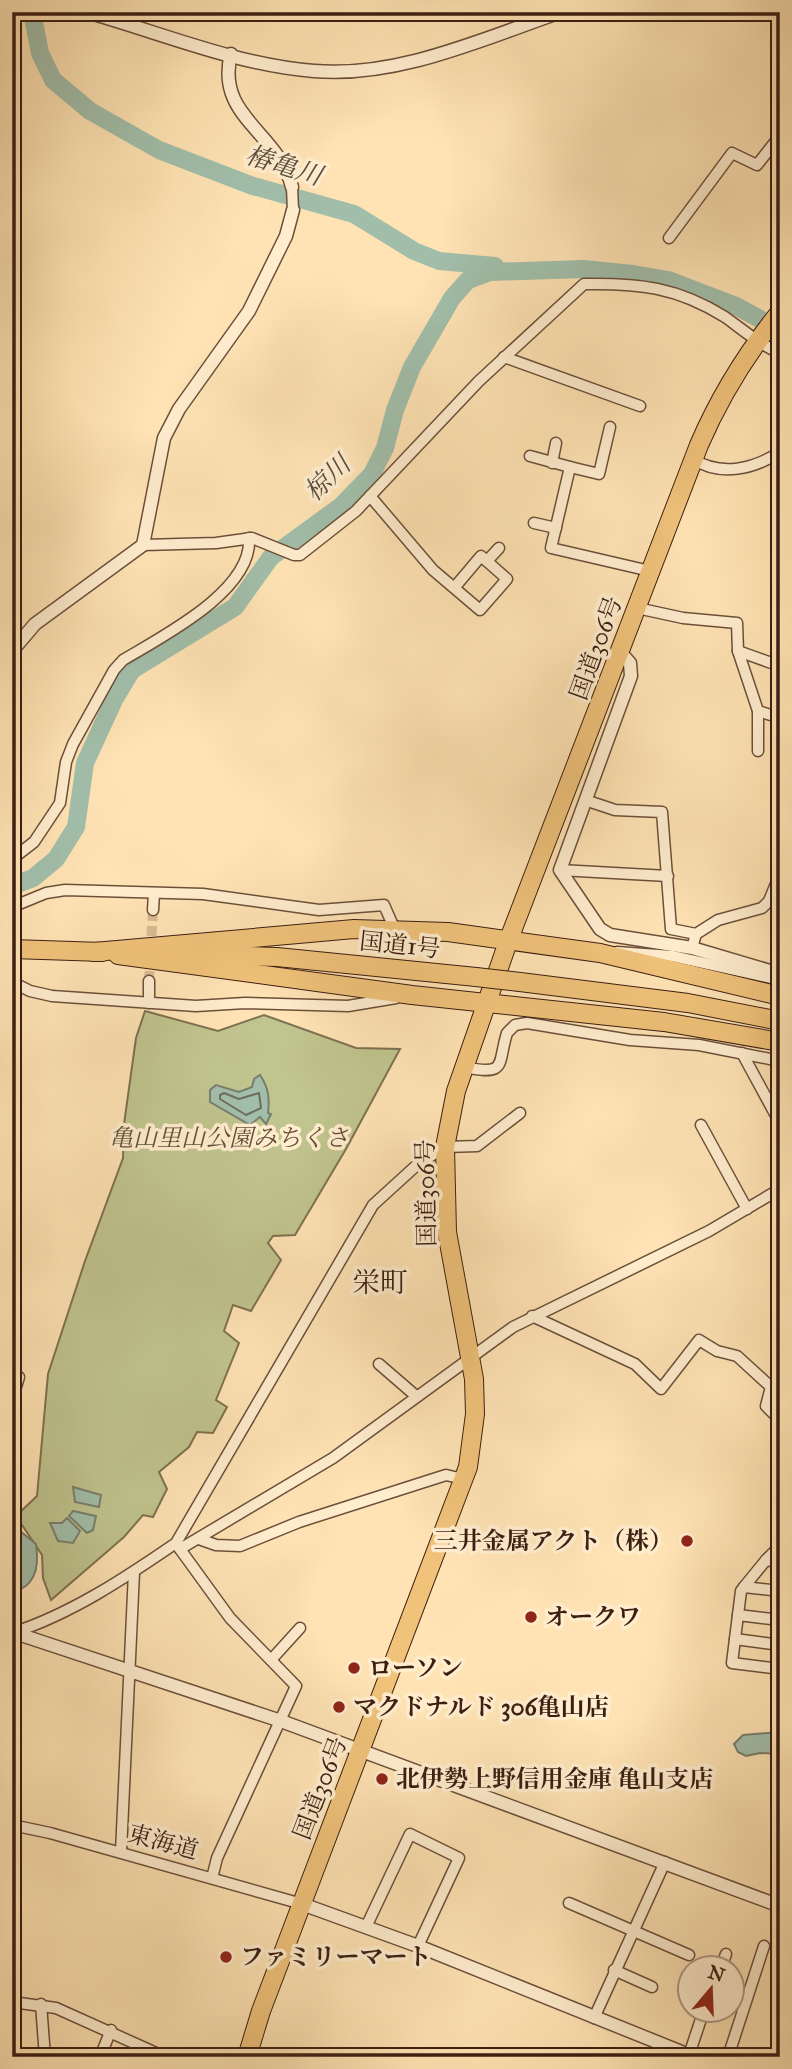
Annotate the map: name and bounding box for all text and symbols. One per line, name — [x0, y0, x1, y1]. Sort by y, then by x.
water label: 椿亀川 — [242, 138, 329, 193]
water label: 椋川 — [297, 446, 359, 508]
street label: 国道306号 — [563, 592, 629, 704]
street label: 国道1号 — [358, 926, 442, 964]
park label: 亀山里山公園みちくさ — [109, 1123, 349, 1153]
street label: 国道306号 — [410, 1139, 442, 1247]
district label: 栄町 — [352, 1265, 408, 1300]
place label: 三井金属アクト（株） — [434, 1526, 673, 1556]
marker: 三井金属アクト（株） — [679, 1533, 695, 1549]
place label: オークワ — [545, 1602, 641, 1632]
marker: オークワ — [523, 1609, 539, 1625]
place label: ローソン — [368, 1653, 463, 1683]
marker: ローソン — [346, 1660, 362, 1676]
place label: マクドナルド 306亀山店 — [353, 1692, 609, 1722]
marker: マクドナルド 306亀山店 — [331, 1699, 347, 1715]
street label: 国道306号 — [287, 1732, 353, 1844]
place label: 北伊勢上野信用金庫 亀山支店 — [396, 1764, 713, 1794]
marker: 北伊勢上野信用金庫 亀山支店 — [374, 1771, 390, 1787]
street label: 東海道 — [124, 1818, 202, 1866]
place label: ファミリーマート — [240, 1942, 432, 1972]
marker: ファミリーマート — [218, 1949, 234, 1965]
north arrow — [676, 1954, 746, 2024]
text: N — [705, 1960, 728, 1987]

